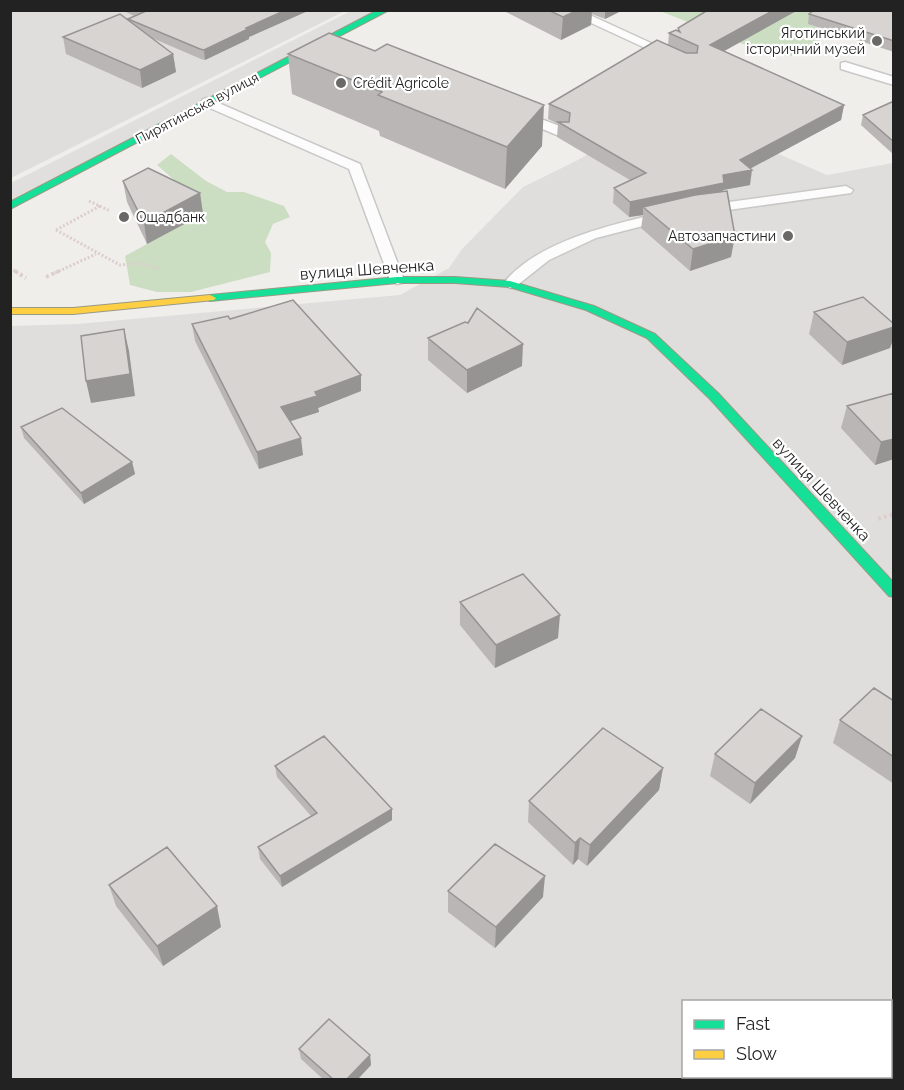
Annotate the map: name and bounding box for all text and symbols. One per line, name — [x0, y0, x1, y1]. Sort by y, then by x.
place label: Яготинський історичний музей — [746, 25, 865, 57]
marker: Яготинський історичний музей — [870, 34, 884, 48]
street label: Пирятинська вулиця — [133, 69, 261, 147]
place label: Crédit Agricole — [353, 75, 449, 91]
marker: Crédit Agricole — [334, 76, 348, 90]
place label: Ощадбанк — [136, 209, 205, 225]
marker: Ощадбанк — [117, 210, 131, 224]
place label: Автозапчастини — [668, 228, 776, 244]
marker: Автозапчастини — [781, 229, 795, 243]
street label: вулиця Шевченка — [299, 255, 435, 284]
street label: вулиця Шевченка — [769, 434, 874, 545]
legend — [682, 1000, 892, 1078]
text: Fast — [736, 1013, 770, 1034]
text: Slow — [736, 1043, 777, 1064]

